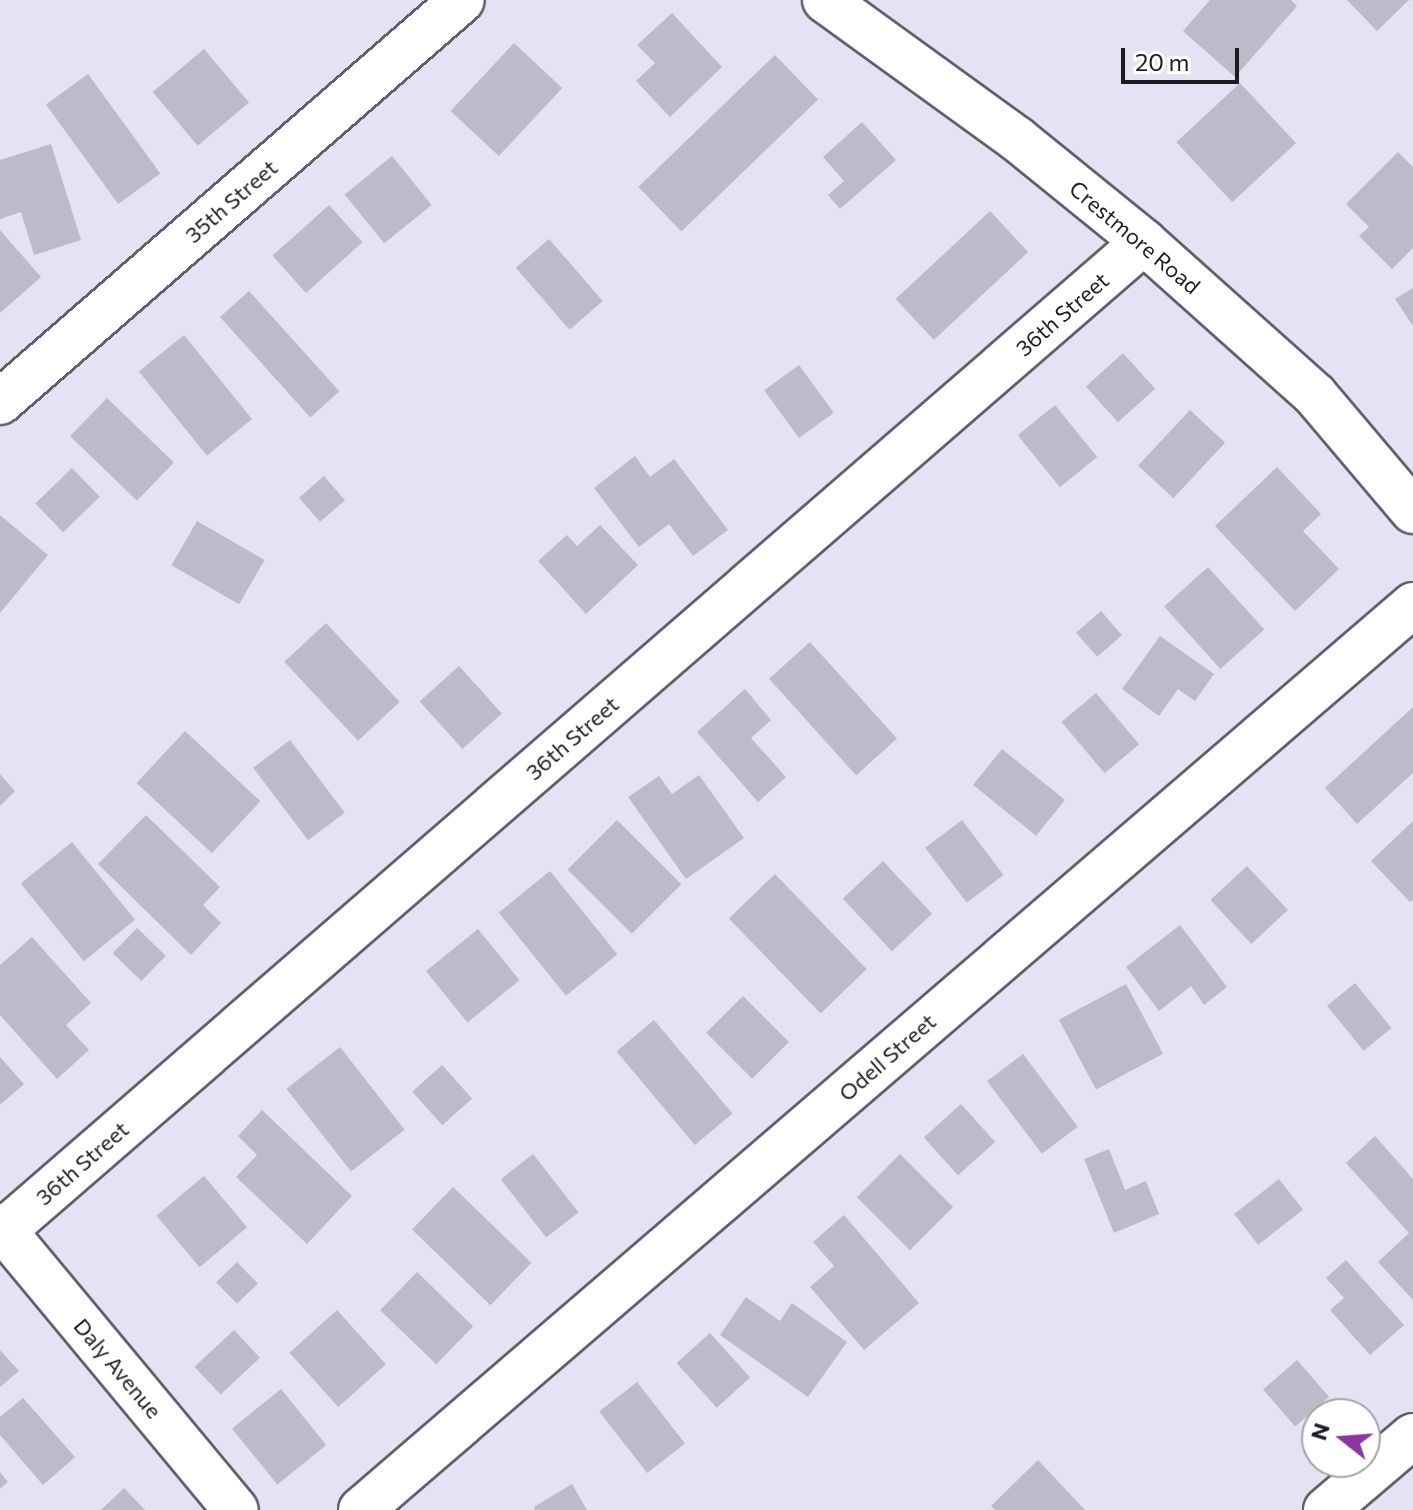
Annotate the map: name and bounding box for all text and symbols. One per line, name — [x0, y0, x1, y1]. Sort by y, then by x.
scale bar — [1125, 32, 1243, 82]
text: 20 m — [1135, 47, 1189, 76]
street label: 35th Street — [180, 154, 282, 248]
street label: Crestmore Road — [1064, 175, 1206, 299]
street label: 36th Street — [1010, 267, 1114, 361]
street label: 36th Street — [520, 691, 624, 785]
street label: Odell Street — [833, 1008, 941, 1106]
street label: 36th Street — [30, 1116, 134, 1210]
street label: Daly Avenue — [69, 1313, 167, 1423]
north arrow — [1301, 1398, 1381, 1478]
text: N — [1304, 1420, 1335, 1443]

